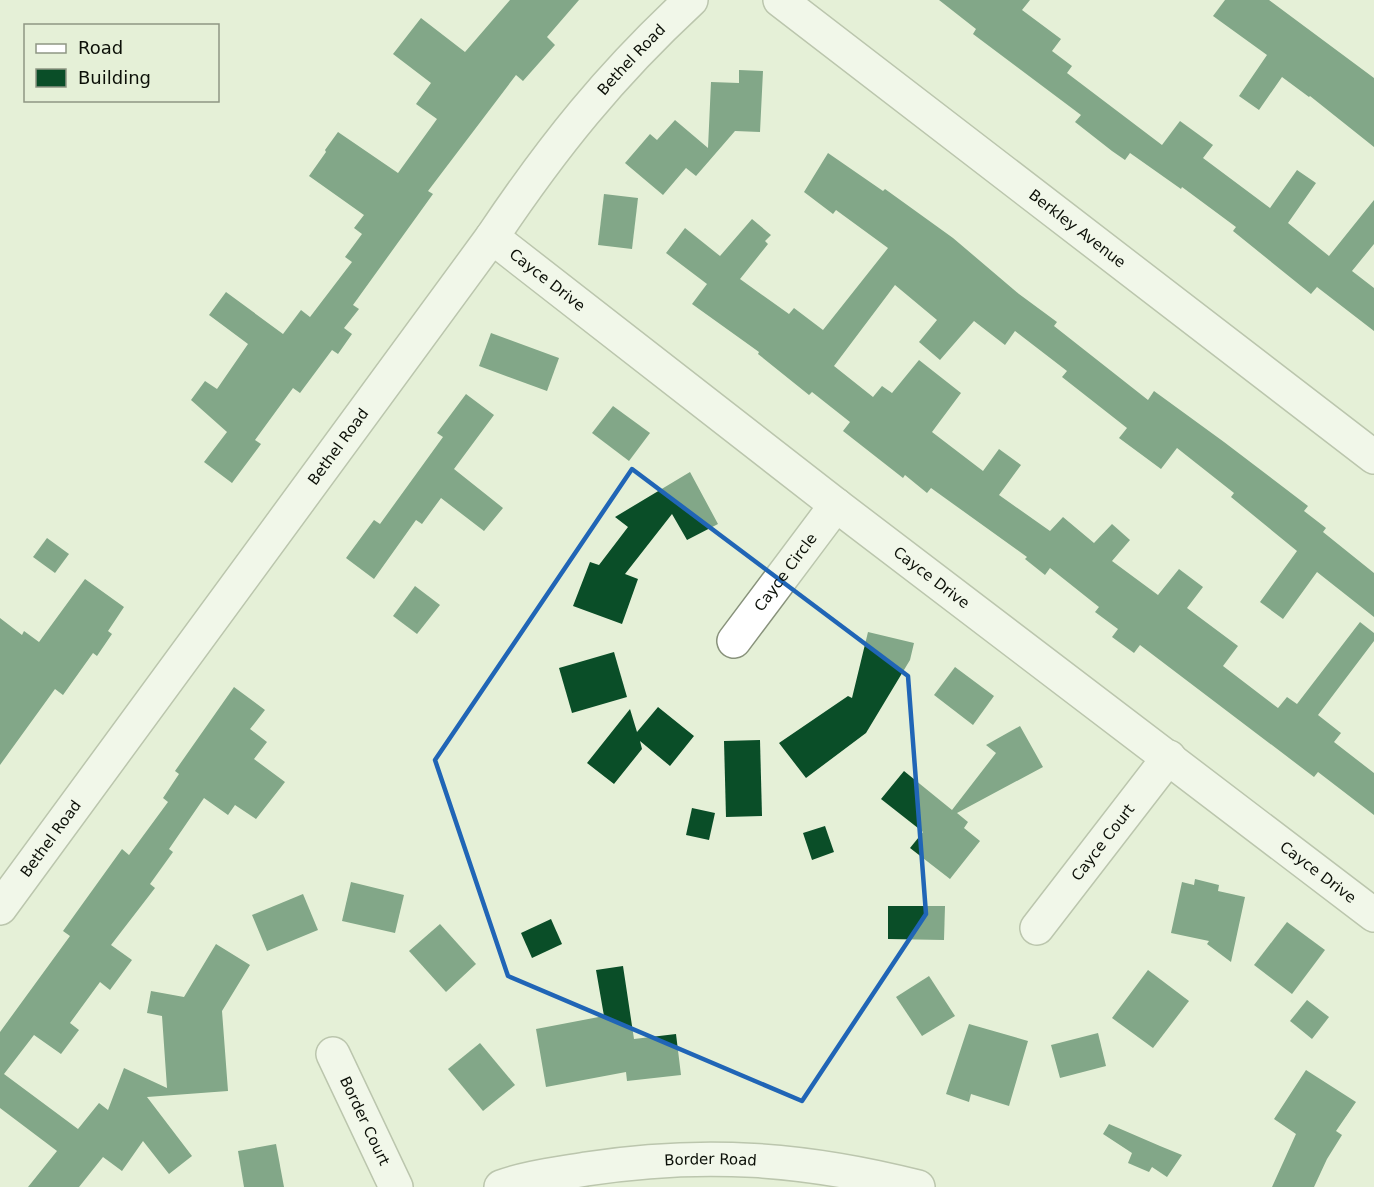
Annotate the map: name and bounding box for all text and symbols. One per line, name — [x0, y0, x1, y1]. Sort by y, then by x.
street label: Bethel Road — [594, 20, 669, 99]
legend — [24, 24, 219, 102]
text: Road — [78, 37, 123, 58]
text: Building — [78, 67, 151, 88]
street label: Berkley Avenue — [1025, 186, 1129, 272]
street label: Cayce Drive — [506, 245, 589, 315]
street label: Bethel Road — [304, 405, 372, 489]
street label: Cayce Circle — [751, 530, 821, 615]
street label: Cayce Drive — [890, 543, 973, 612]
street label: Bethel Road — [17, 797, 85, 881]
street label: Cayce Court — [1068, 800, 1138, 884]
street label: Cayce Drive — [1276, 838, 1360, 907]
street label: Border Court — [336, 1073, 393, 1168]
street label: Border Road — [664, 1150, 757, 1170]

